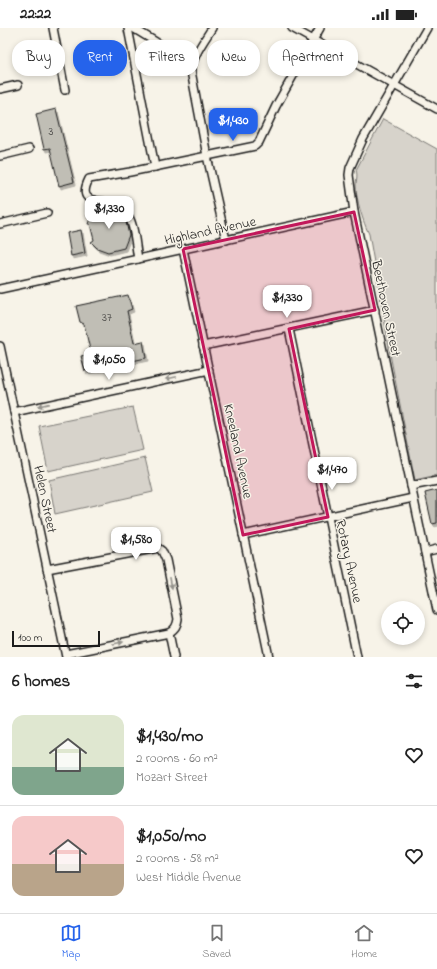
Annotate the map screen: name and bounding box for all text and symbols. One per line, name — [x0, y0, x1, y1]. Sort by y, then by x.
text: 22:22 — [20, 3, 51, 25]
chip: Buy — [12, 40, 65, 76]
chip: Rent — [73, 40, 127, 76]
chip: Filters — [135, 40, 199, 76]
chip: New — [207, 40, 260, 76]
chip: Apartment — [268, 40, 358, 76]
pin: $1,430 — [200, 108, 266, 142]
text: $1,430 — [218, 111, 248, 130]
house number: 3 — [49, 123, 54, 141]
pin: $1,330 — [76, 196, 142, 230]
text: $1,330 — [94, 199, 124, 218]
street label: Highland Avenue — [163, 211, 259, 252]
street label: Beethoven Street — [365, 257, 406, 359]
pin: $1,330 — [254, 285, 320, 319]
text: $1,330 — [272, 288, 302, 307]
house number: 37 — [102, 309, 112, 327]
pin: $1,050 — [76, 347, 142, 381]
text: $1,050 — [93, 350, 125, 369]
one-way arrow — [164, 376, 177, 382]
street label: Kneeland Avenue — [217, 402, 258, 501]
one-way arrow — [37, 403, 50, 409]
pin: $1,470 — [299, 457, 365, 491]
text: $1,470 — [317, 460, 347, 479]
street label: Helen Street — [27, 464, 62, 535]
street label: Rotary Avenue — [328, 518, 368, 606]
pin: $1,580 — [103, 527, 169, 561]
text: $1,580 — [120, 530, 152, 549]
one-way arrow — [168, 576, 174, 589]
map controls — [381, 601, 425, 645]
button: locate — [381, 601, 425, 645]
scale bar — [12, 629, 100, 648]
text: 100 m — [18, 630, 42, 646]
one-way arrow — [112, 640, 124, 646]
text: 6 homes — [12, 669, 70, 694]
icon: filters — [403, 670, 425, 692]
text: $1,430/mo — [136, 724, 203, 749]
icon: home — [44, 731, 92, 779]
icon: heart — [403, 744, 425, 766]
text: 2 rooms · 60 m² — [136, 749, 218, 768]
text: Mozart Street — [136, 768, 208, 787]
text: $1,050/mo — [136, 824, 206, 849]
icon: home — [44, 832, 92, 880]
icon: heart — [403, 845, 425, 867]
text: 2 rooms · 58 m² — [136, 849, 219, 868]
text: West Middle Avenue — [136, 868, 241, 887]
tab: Map — [60, 922, 82, 962]
tab: Saved — [202, 922, 231, 962]
tab: Home — [351, 922, 377, 962]

